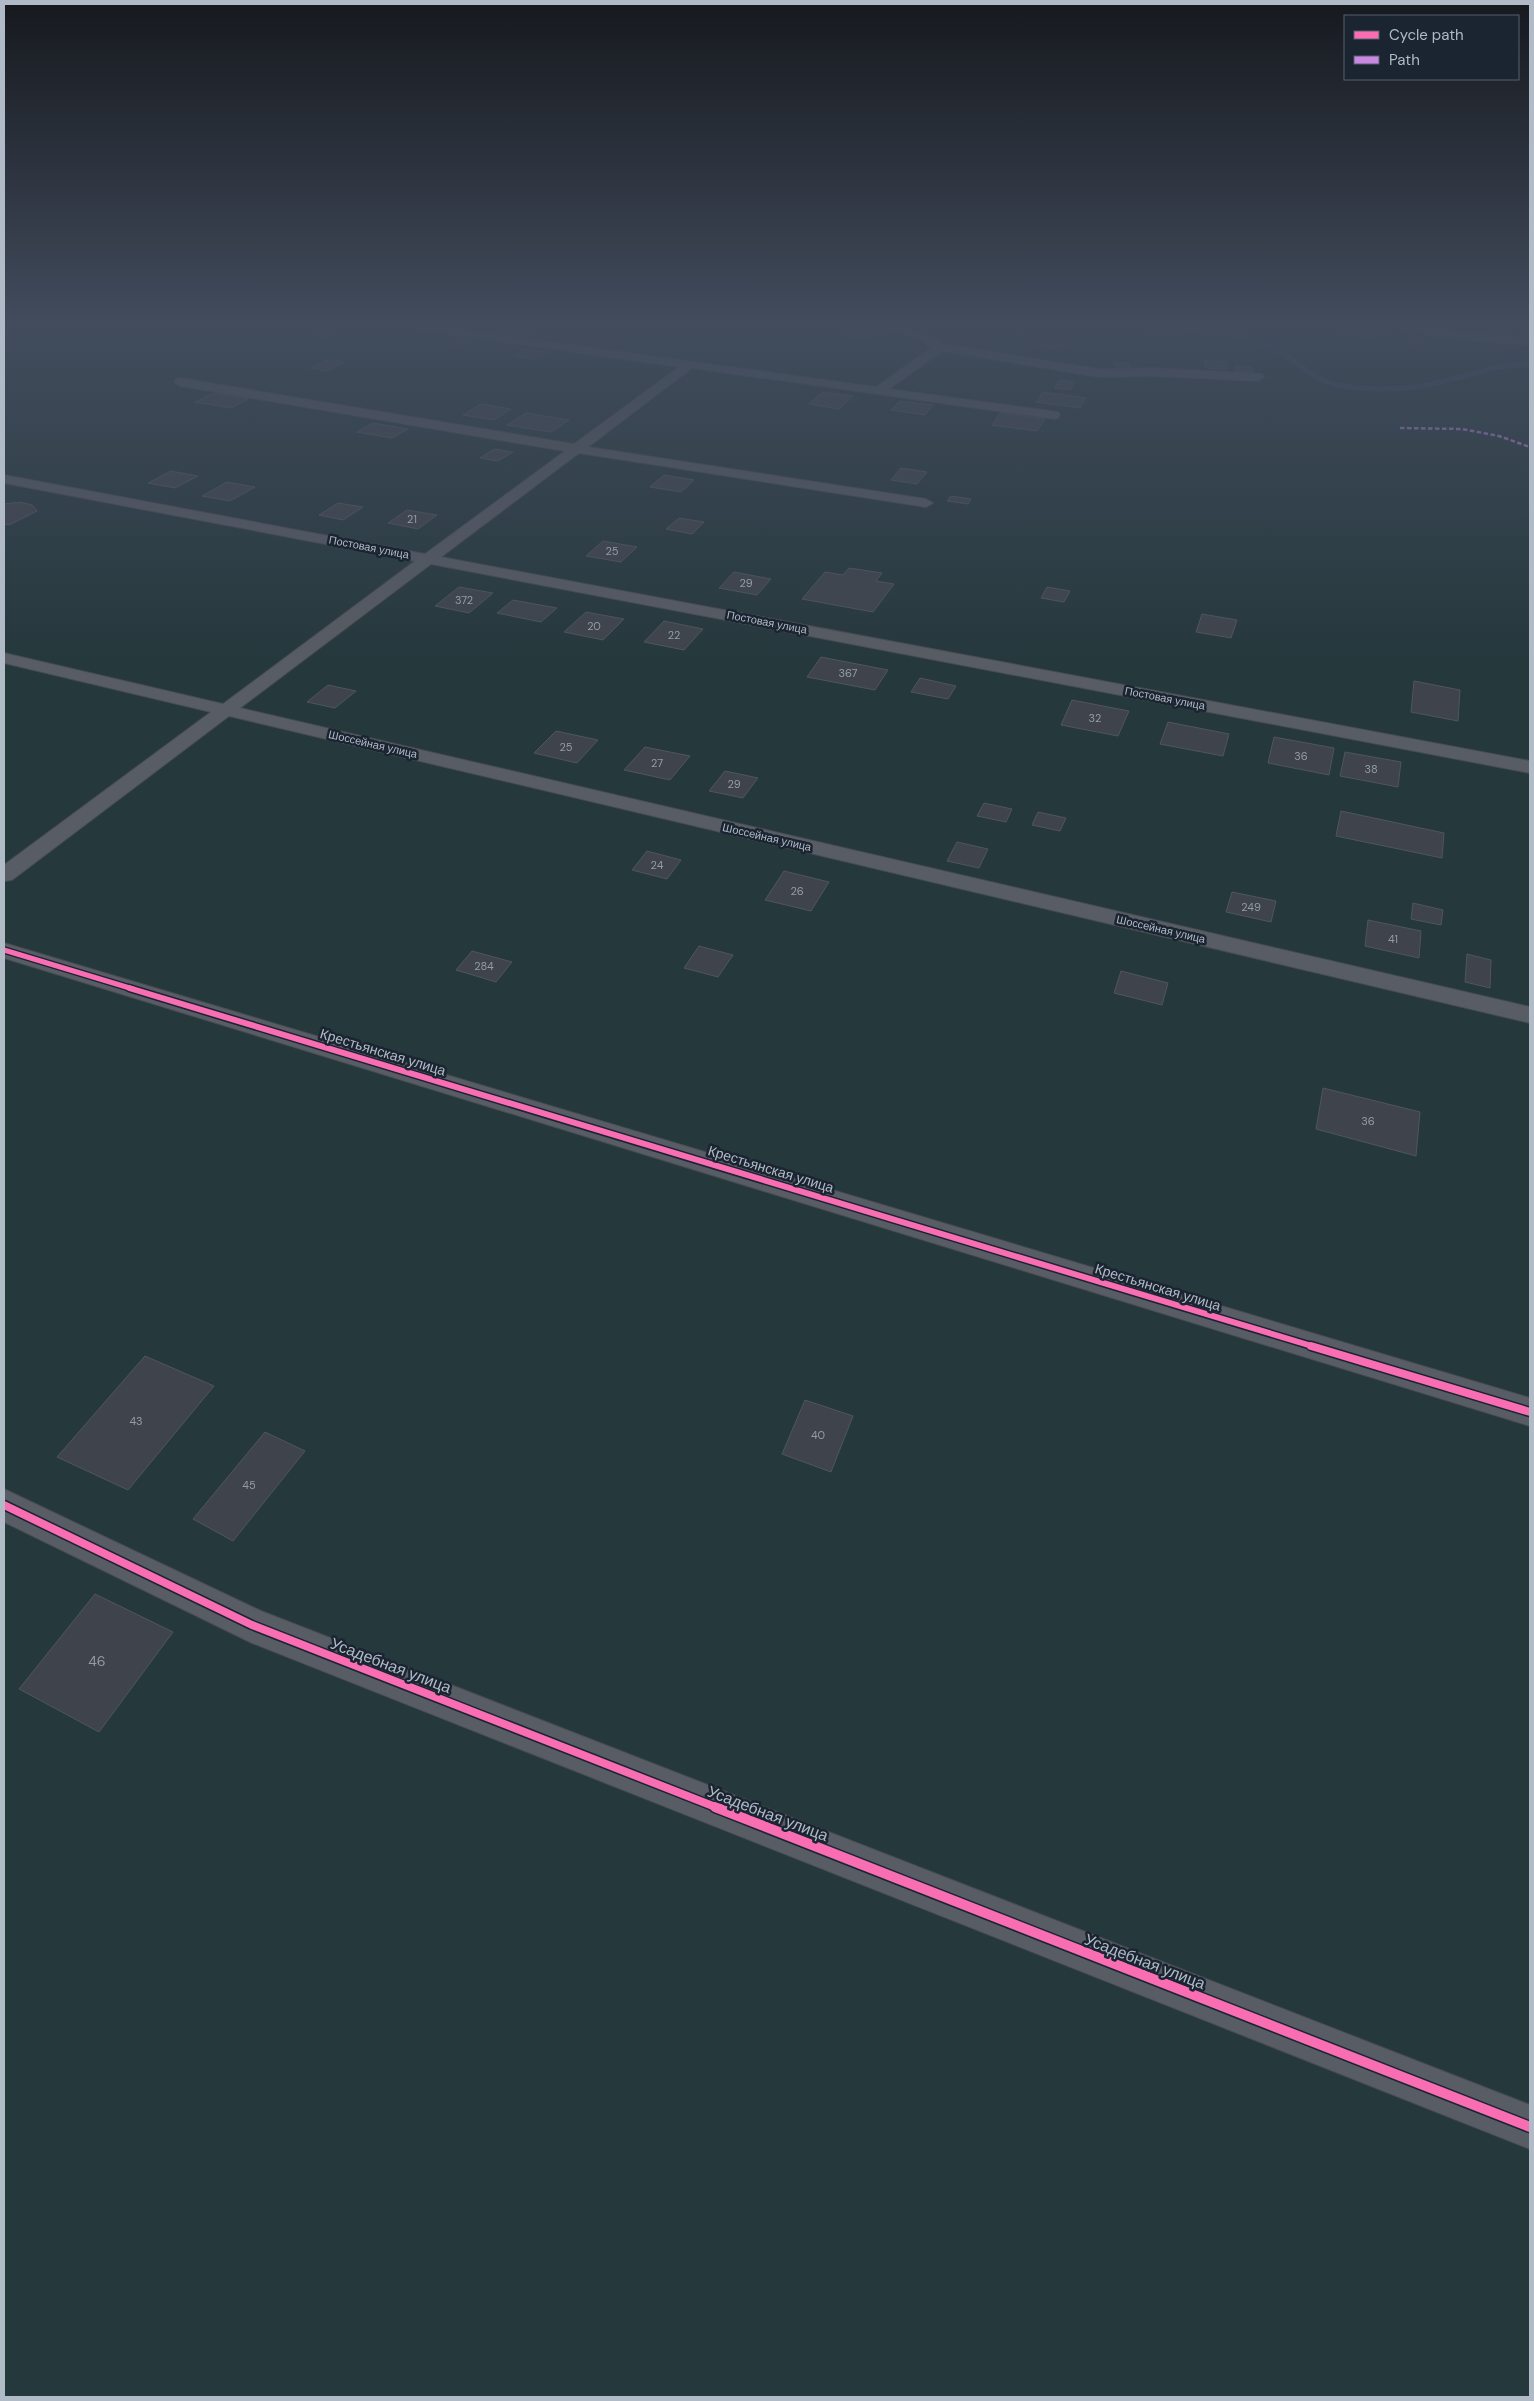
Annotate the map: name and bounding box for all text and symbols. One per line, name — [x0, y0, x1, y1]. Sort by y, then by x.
legend — [1344, 15, 1519, 80]
text: Cycle path — [1389, 25, 1464, 45]
text: Path — [1389, 50, 1420, 70]
house number: 21 — [407, 512, 417, 526]
street label: Постовая улица — [328, 532, 411, 562]
house number: 25 — [605, 544, 619, 558]
house number: 29 — [739, 576, 753, 590]
house number: 372 — [455, 593, 473, 607]
street label: Постовая улица — [726, 607, 809, 637]
house number: 20 — [587, 619, 601, 633]
house number: 22 — [668, 628, 680, 642]
house number: 367 — [839, 666, 858, 680]
street label: Постовая улица — [1124, 683, 1207, 713]
house number: 32 — [1089, 711, 1101, 725]
street label: Шоссейная улица — [327, 727, 420, 761]
house number: 25 — [559, 740, 573, 754]
house number: 36 — [1294, 749, 1308, 763]
house number: 27 — [651, 756, 663, 770]
house number: 38 — [1364, 762, 1378, 776]
house number: 29 — [727, 777, 741, 791]
street label: Шоссейная улица — [721, 820, 814, 854]
house number: 24 — [651, 858, 664, 872]
house number: 26 — [790, 884, 804, 898]
house number: 249 — [1241, 900, 1261, 914]
street label: Шоссейная улица — [1115, 912, 1208, 946]
house number: 41 — [1388, 932, 1398, 946]
house number: 284 — [474, 959, 494, 973]
street label: Крестьянская улица — [318, 1024, 448, 1080]
house number: 36 — [1361, 1114, 1375, 1128]
street label: Крестьянская улица — [706, 1141, 836, 1197]
street label: Крестьянская улица — [1093, 1259, 1223, 1315]
house number: 43 — [129, 1414, 143, 1428]
house number: 40 — [811, 1428, 825, 1442]
house number: 45 — [242, 1478, 256, 1492]
street label: Усадебная улица — [327, 1633, 454, 1698]
house number: 46 — [88, 1652, 106, 1670]
street label: Усадебная улица — [704, 1781, 831, 1846]
street label: Усадебная улица — [1081, 1929, 1208, 1994]

